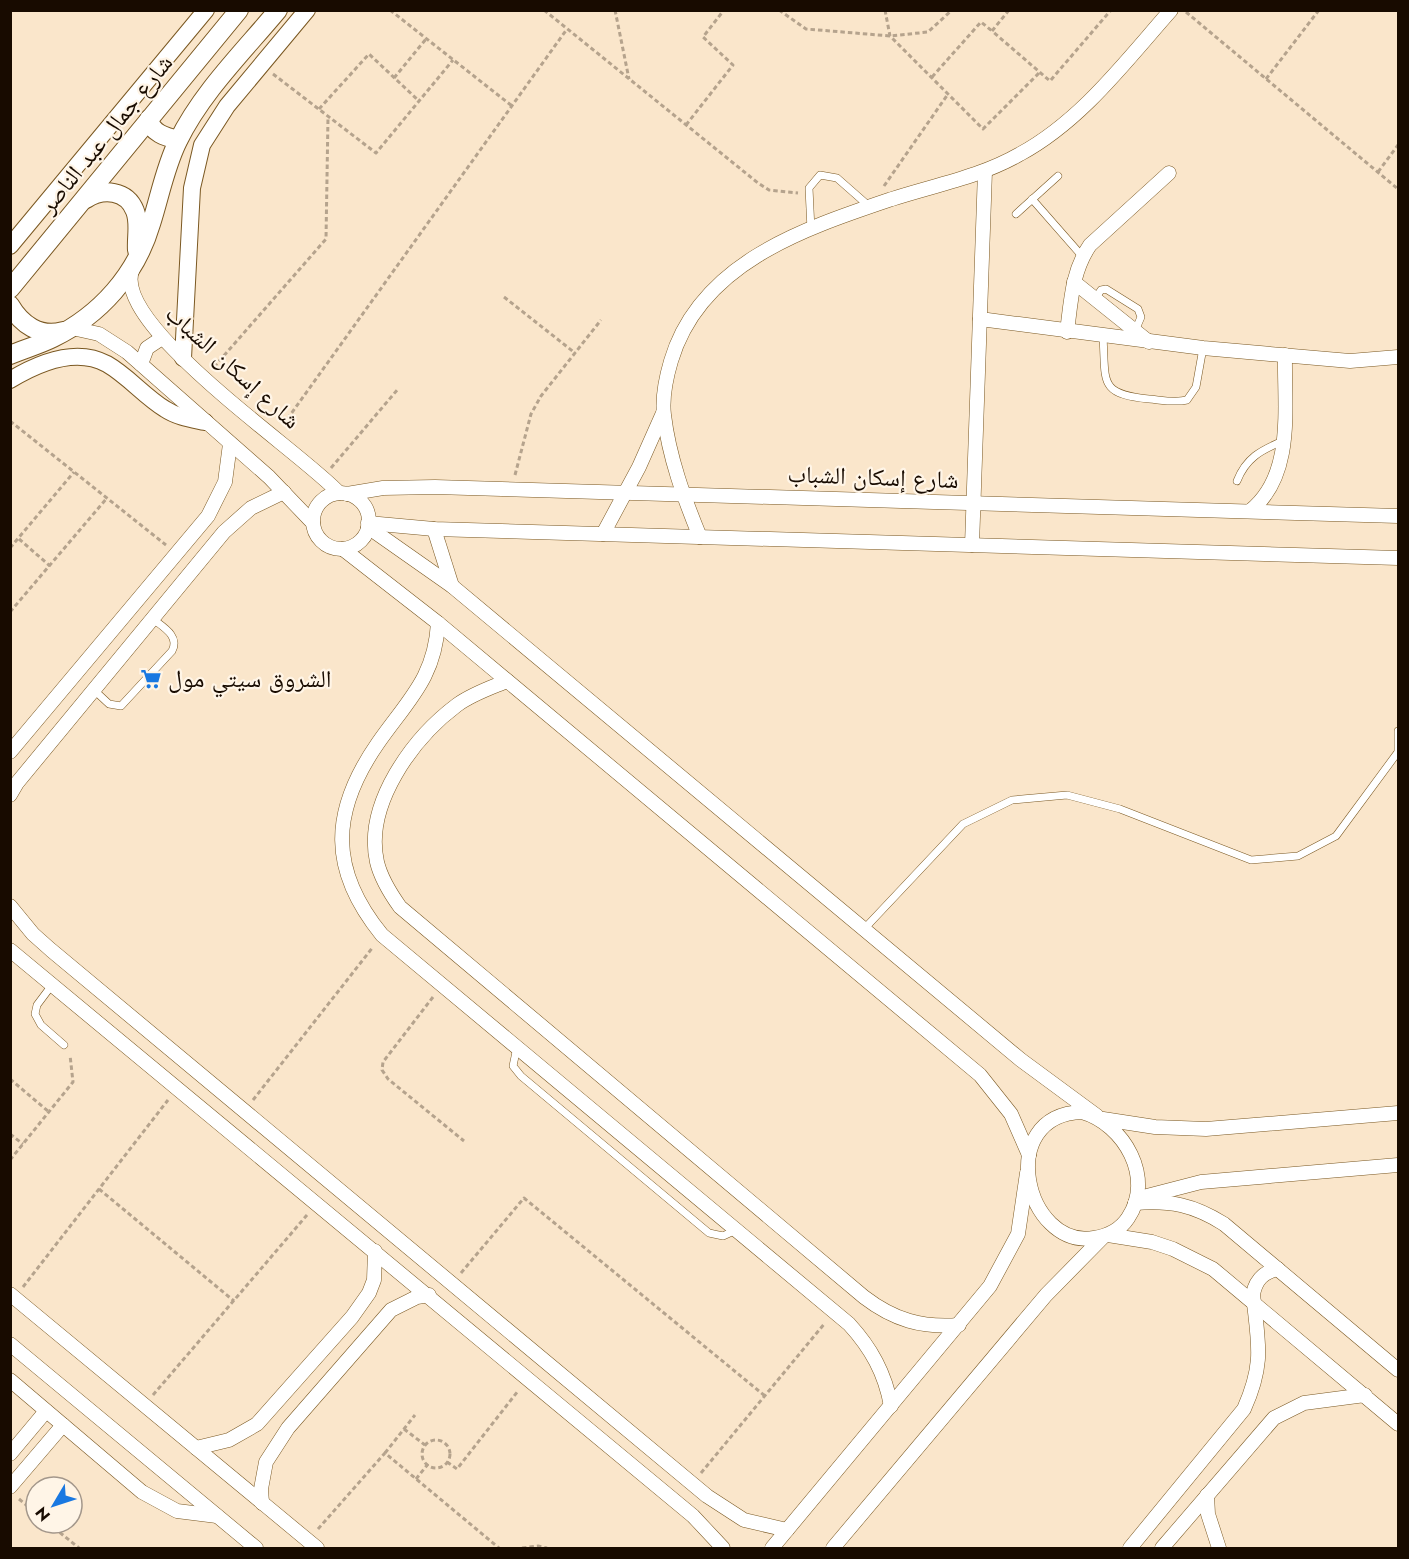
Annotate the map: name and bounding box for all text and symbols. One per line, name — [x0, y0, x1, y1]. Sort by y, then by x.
street label: شارع جمال عبد الناصر — [30, 47, 181, 222]
street label: شارع إسكان الشباب — [158, 296, 309, 437]
street label: شارع إسكان الشباب — [787, 456, 959, 497]
place label: الشروق سيتي مول — [168, 661, 332, 698]
supermarket icon: الشروق سيتي مول — [139, 667, 163, 691]
north arrow — [24, 1475, 84, 1535]
text: N — [30, 1502, 56, 1526]

